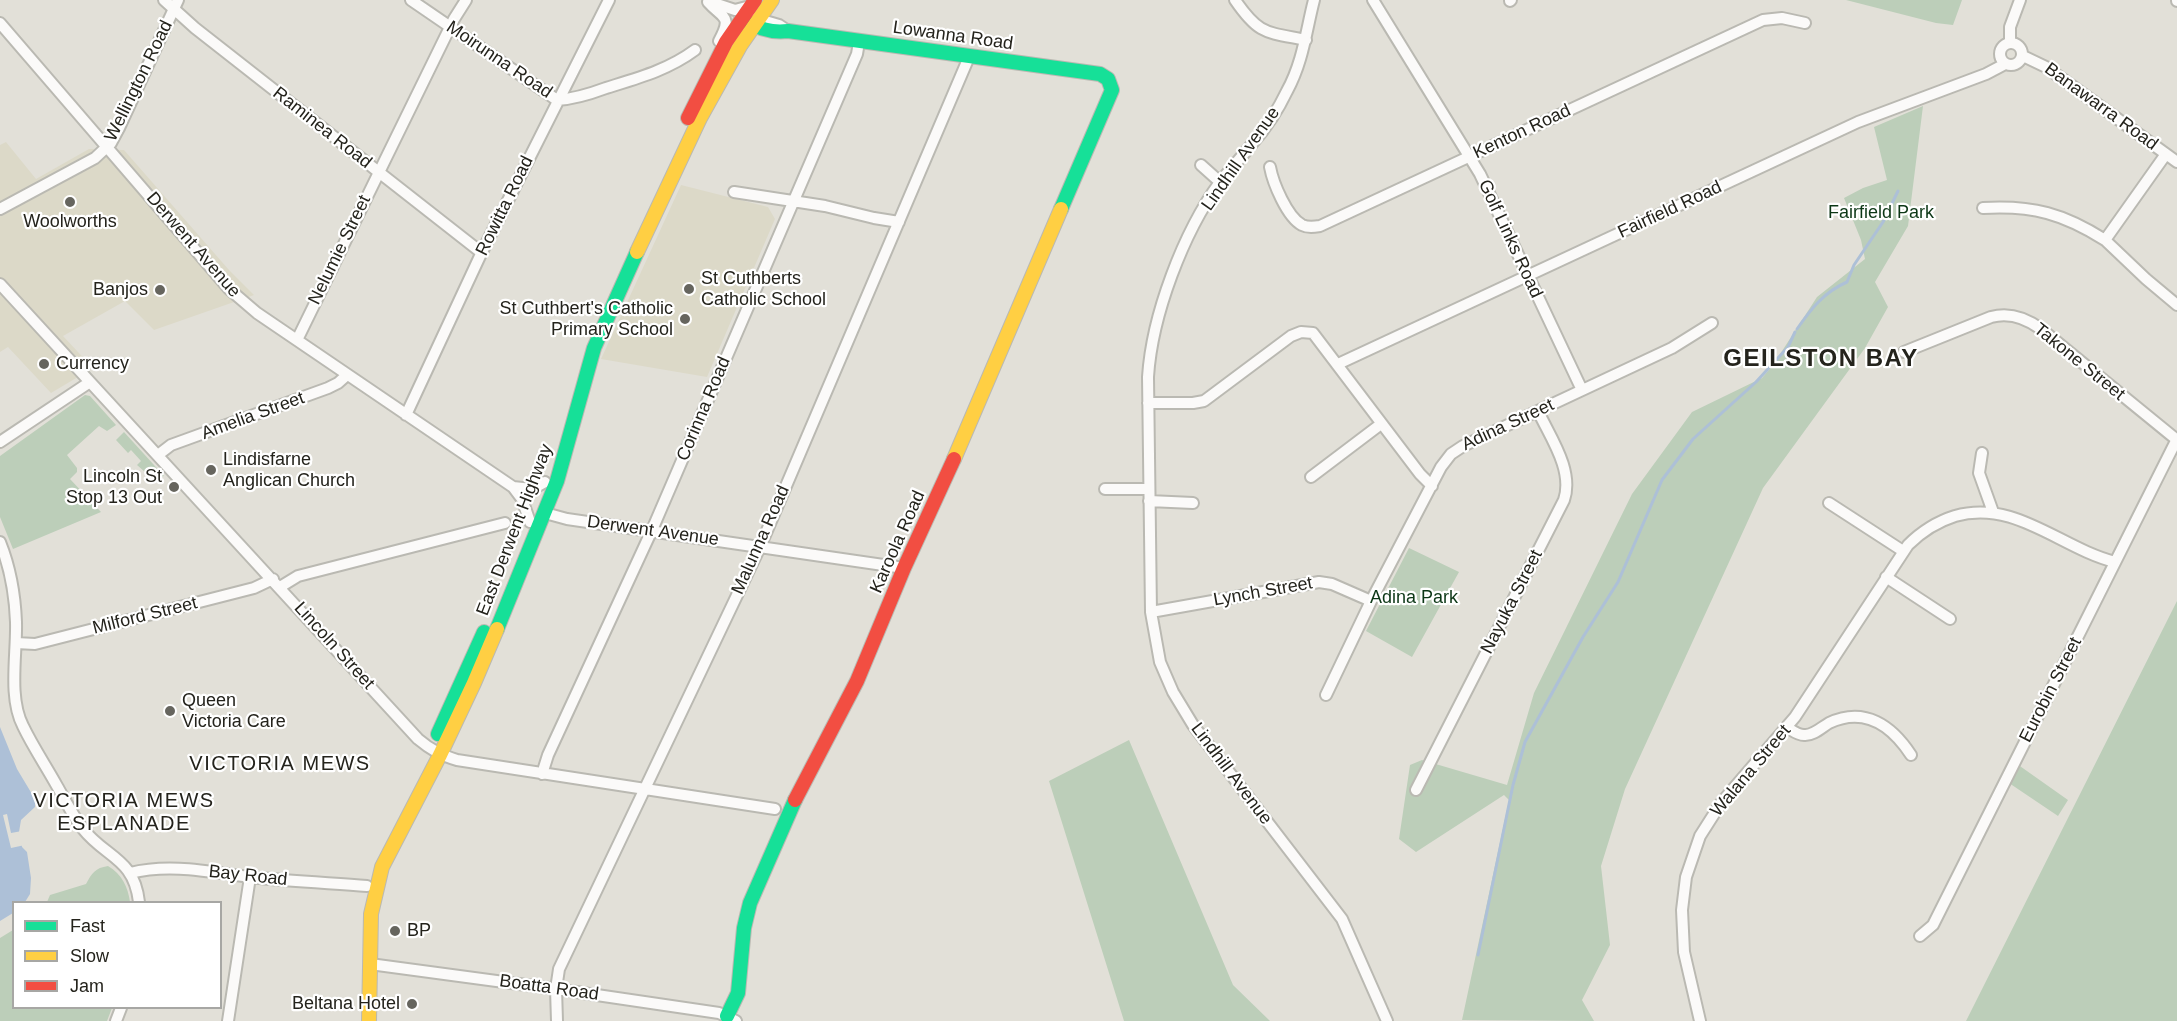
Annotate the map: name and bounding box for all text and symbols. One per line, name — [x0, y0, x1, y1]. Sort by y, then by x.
street label: Wellington Road — [100, 17, 178, 145]
street label: Moirunna Road — [442, 17, 556, 103]
street label: Lowanna Road — [892, 17, 1014, 55]
street label: Banawarra Road — [2040, 59, 2162, 155]
street label: Raminea Road — [268, 83, 376, 173]
street label: Kenton Road — [1470, 100, 1574, 164]
street label: Lindhill Avenue — [1197, 103, 1285, 215]
street label: Rowitta Road — [472, 153, 538, 259]
street label: Golf Links Road — [1473, 176, 1547, 302]
street label: Fairfield Road — [1615, 177, 1725, 243]
street label: Derwent Avenue — [141, 188, 245, 302]
street label: Nelumie Street — [304, 192, 376, 308]
marker: Woolworths — [63, 195, 77, 209]
park label: Fairfield Park — [1828, 202, 1934, 224]
place label: Woolworths — [23, 211, 117, 233]
place label: St Cuthberts Catholic School — [701, 268, 826, 310]
place label: Banjos — [93, 279, 148, 301]
marker: St Cuthberts Catholic School — [682, 282, 696, 296]
marker: Banjos — [153, 283, 167, 297]
place label: St Cuthbert's Catholic Primary School — [499, 298, 673, 340]
marker: St Cuthbert's Catholic Primary School — [678, 312, 692, 326]
street label: Takone Street — [2029, 319, 2129, 405]
district label: GEILSTON BAY — [1723, 345, 1919, 373]
place label: Currency — [56, 353, 129, 375]
street label: Corinna Road — [672, 354, 736, 464]
marker: Currency — [37, 357, 51, 371]
street label: Amelia Street — [199, 387, 307, 445]
street label: Adina Street — [1459, 394, 1557, 456]
street label: East Derwent Highway — [472, 441, 558, 619]
place label: Lindisfarne Anglican Church — [223, 449, 355, 492]
marker: Lindisfarne Anglican Church — [204, 463, 218, 477]
place label: Lincoln St Stop 13 Out — [66, 466, 162, 508]
marker: Lincoln St Stop 13 Out — [167, 480, 181, 494]
street label: Malunna Road — [727, 482, 795, 598]
street label: Karoola Road — [866, 487, 930, 597]
street label: Derwent Avenue — [586, 511, 720, 551]
street label: Nayuka Street — [1476, 546, 1548, 658]
street label: Lynch Street — [1212, 573, 1314, 611]
park label: Adina Park — [1370, 587, 1458, 609]
street label: Milford Street — [90, 593, 200, 639]
street label: Lincoln Street — [289, 598, 379, 694]
street label: Eurobin Street — [2015, 634, 2087, 746]
place label: Queen Victoria Care — [182, 690, 286, 732]
marker: Queen Victoria Care — [163, 704, 177, 718]
street label: Lindhill Avenue — [1186, 719, 1276, 829]
street label: Walana Street — [1706, 721, 1796, 821]
district label: VICTORIA MEWS — [189, 752, 371, 776]
district label: VICTORIA MEWS ESPLANADE — [33, 789, 215, 836]
street label: Bay Road — [208, 861, 288, 891]
legend — [12, 901, 222, 1009]
text: Fast — [70, 916, 105, 936]
place label: BP — [407, 920, 431, 942]
marker: BP — [388, 924, 402, 938]
text: Slow — [70, 946, 109, 966]
street label: Boatta Road — [498, 970, 600, 1006]
text: Jam — [70, 976, 104, 996]
place label: Beltana Hotel — [292, 993, 400, 1015]
marker: Beltana Hotel — [405, 997, 419, 1011]

